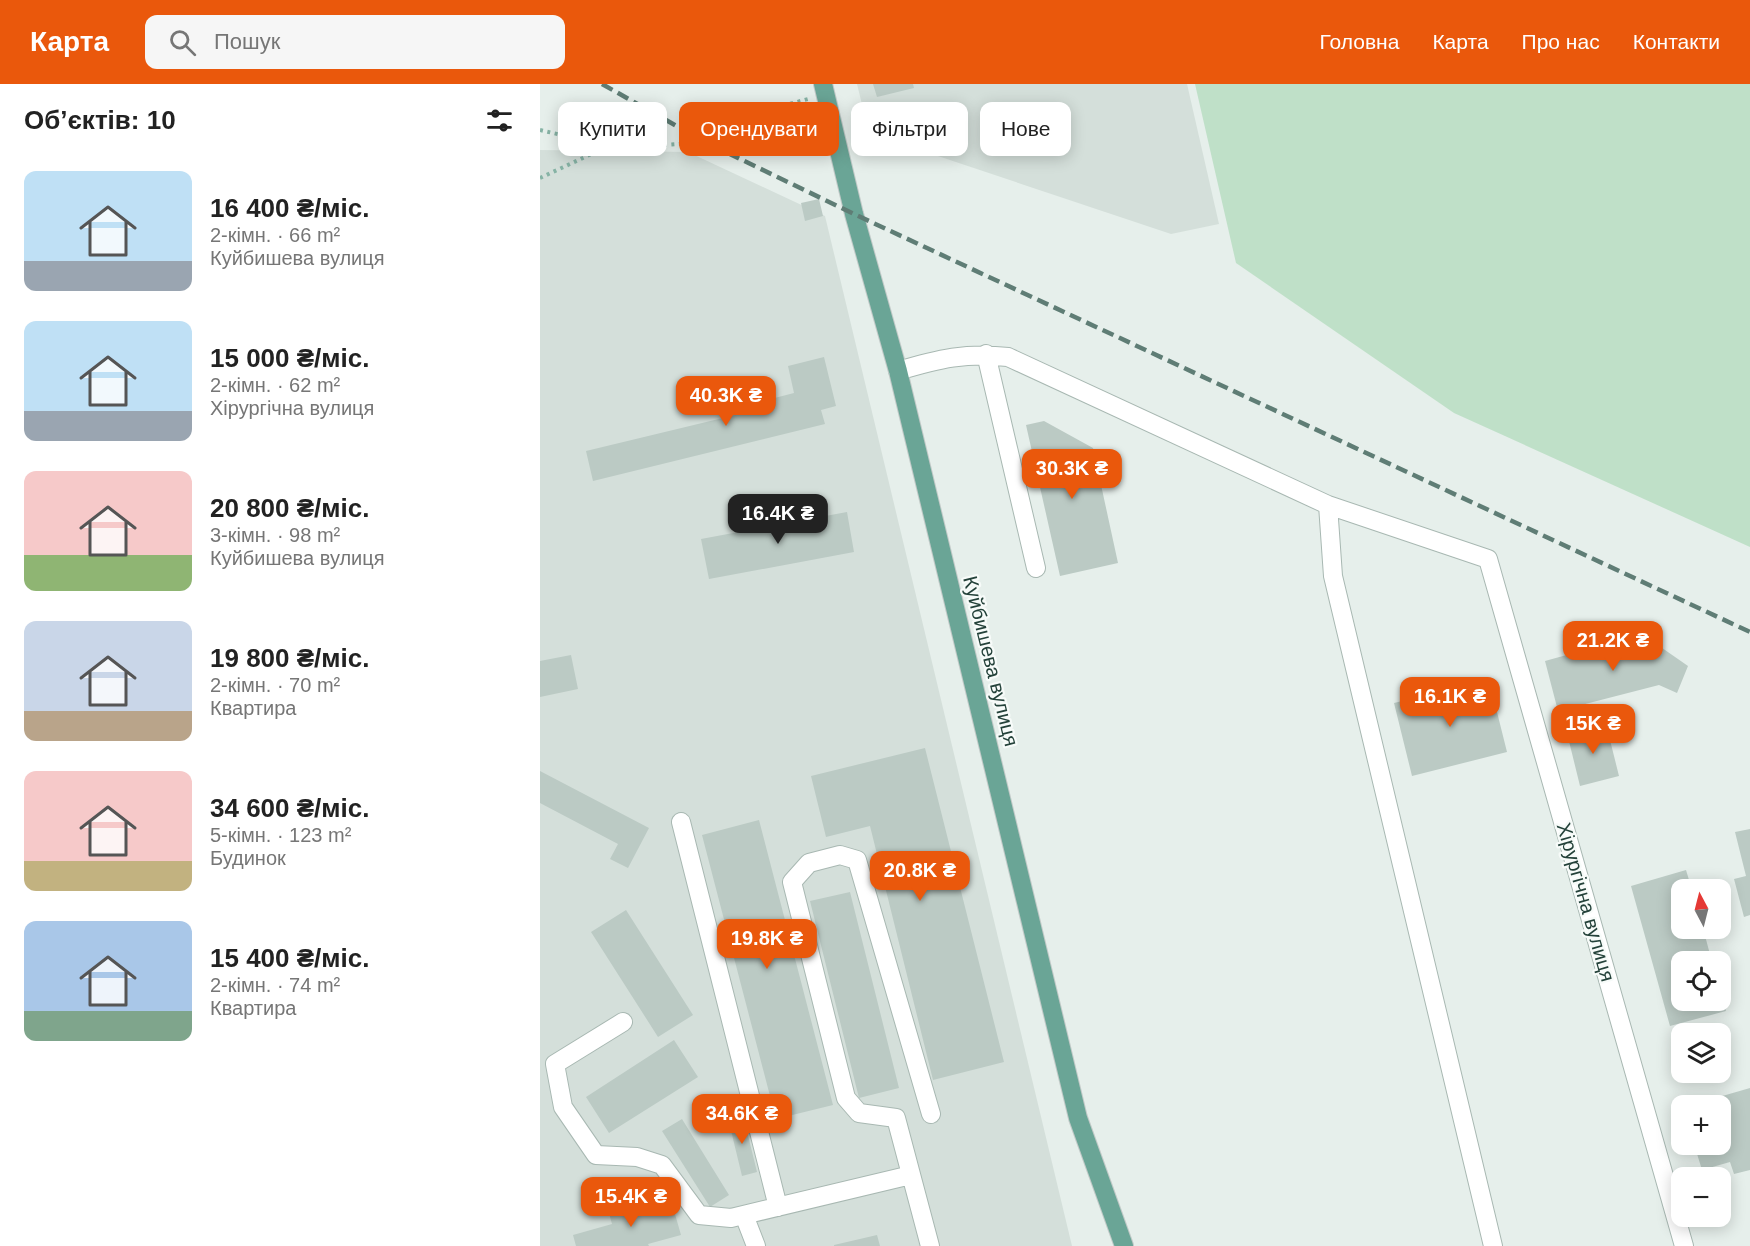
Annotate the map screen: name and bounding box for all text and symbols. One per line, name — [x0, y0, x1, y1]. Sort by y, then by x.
search box — [145, 15, 565, 69]
text: Карта — [30, 26, 109, 57]
icon: search — [166, 26, 199, 59]
text: Пошук — [214, 29, 280, 54]
text: Головна — [1320, 30, 1399, 53]
text: Карта — [1432, 30, 1489, 53]
text: Про нас — [1522, 30, 1600, 53]
text: Контакти — [1633, 30, 1720, 53]
chip: Купити — [558, 102, 667, 156]
chip: Орендувати — [679, 102, 839, 156]
chip: Фільтри — [851, 102, 968, 156]
chip: Нове — [980, 102, 1071, 156]
icon: filters — [483, 104, 516, 137]
text: Об’єктів: 10 — [24, 105, 176, 135]
text: 16 400 ₴/міс. — [210, 193, 369, 223]
icon: home — [72, 195, 144, 267]
text: 2-кімн. · 66 m² — [210, 224, 340, 246]
text: Куйбишева вулиця — [210, 247, 385, 269]
text: 15 000 ₴/міс. — [210, 343, 369, 373]
icon: home — [72, 345, 144, 417]
text: 2-кімн. · 62 m² — [210, 374, 340, 396]
pin: 40.3K ₴ — [671, 376, 781, 427]
text: 40.3K ₴ — [690, 384, 762, 406]
text: Хірургічна вулиця — [210, 397, 374, 419]
pin: 30.3K ₴ — [1017, 449, 1127, 500]
text: 30.3K ₴ — [1036, 457, 1108, 479]
text: 20 800 ₴/міс. — [210, 493, 369, 523]
pin: 16.4K ₴ — [723, 494, 833, 545]
icon: home — [72, 495, 144, 567]
text: 16.4K ₴ — [742, 502, 814, 524]
text: 3-кімн. · 98 m² — [210, 524, 340, 546]
text: Куйбишева вулиця — [210, 547, 385, 569]
street label: Куйбишева вулиця — [959, 574, 1023, 748]
pin: 21.2K ₴ — [1558, 621, 1668, 672]
text: 21.2K ₴ — [1577, 629, 1649, 651]
text: 19 800 ₴/міс. — [210, 643, 369, 673]
icon: home — [72, 645, 144, 717]
text: 2-кімн. · 70 m² — [210, 674, 340, 696]
pin: 16.1K ₴ — [1395, 677, 1505, 728]
text: 16.1K ₴ — [1414, 685, 1486, 707]
text: Квартира — [210, 697, 296, 719]
pin: 15K ₴ — [1551, 704, 1635, 755]
text: 15K ₴ — [1565, 712, 1621, 734]
text: 34 600 ₴/міс. — [210, 793, 369, 823]
icon: home — [72, 795, 144, 867]
street label: Хірургічна вулиця — [1553, 820, 1619, 984]
text: 5-кімн. · 123 m² — [210, 824, 351, 846]
text: Будинок — [210, 847, 286, 869]
pin: 20.8K ₴ — [865, 851, 975, 902]
text: 20.8K ₴ — [884, 859, 956, 881]
north arrow — [1671, 879, 1731, 939]
map controls — [1671, 879, 1731, 1227]
pin: 19.8K ₴ — [712, 919, 822, 970]
text: 19.8K ₴ — [731, 927, 803, 949]
text: 15 400 ₴/міс. — [210, 943, 369, 973]
icon: home — [72, 945, 144, 1017]
button: locate — [1671, 951, 1731, 1011]
text: 2-кімн. · 74 m² — [210, 974, 340, 996]
text: Квартира — [210, 997, 296, 1019]
button: layers — [1671, 1023, 1731, 1083]
pin: 34.6K ₴ — [687, 1094, 797, 1145]
button: + — [1671, 1095, 1731, 1155]
text: 34.6K ₴ — [706, 1102, 778, 1124]
button: − — [1671, 1167, 1731, 1227]
pin: 15.4K ₴ — [576, 1177, 686, 1228]
text: 15.4K ₴ — [595, 1185, 667, 1207]

